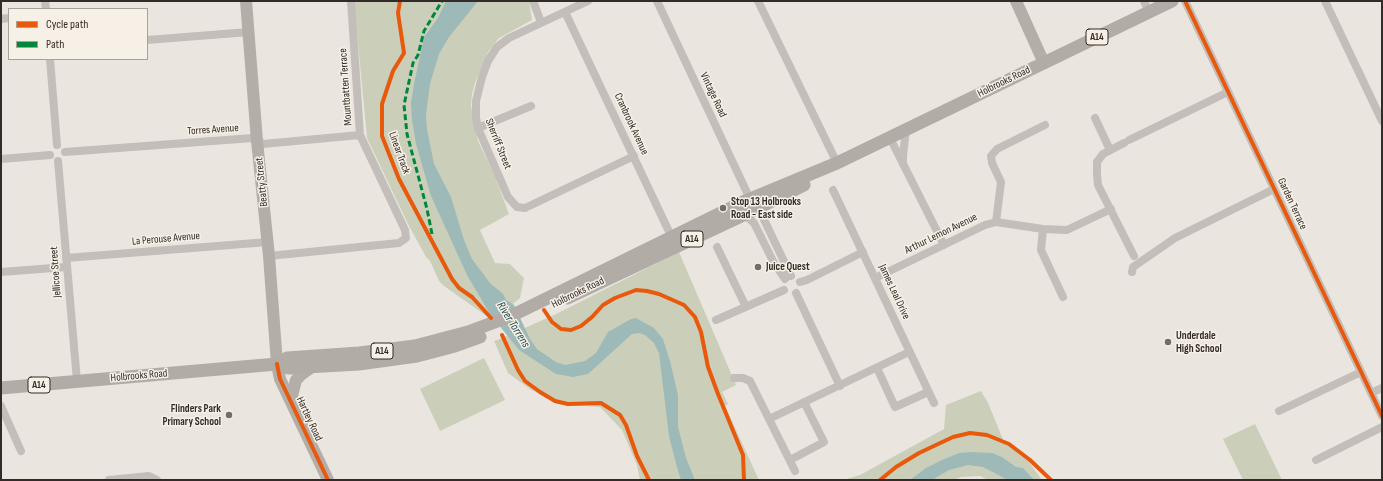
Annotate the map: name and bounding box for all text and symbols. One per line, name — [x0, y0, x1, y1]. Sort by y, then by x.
legend — [8, 8, 148, 60]
text: Cycle path — [46, 17, 88, 32]
road number: A14 — [1086, 29, 1108, 45]
text: Path — [46, 37, 64, 52]
street label: Mountbatten Terrace — [337, 48, 355, 126]
street label: Holbrooks Road — [976, 64, 1032, 100]
street label: Vintage Road — [697, 70, 729, 120]
street label: Cranbrook Avenue — [611, 91, 651, 157]
street label: Sherriff Street — [482, 117, 514, 171]
street label: Torres Avenue — [187, 122, 239, 138]
street label: Linear Track — [385, 130, 413, 176]
street label: Beatty Street — [253, 157, 271, 207]
street label: Garden Terrace — [1274, 176, 1310, 232]
place label: Stop 13 Holbrooks Road - East side — [731, 195, 801, 221]
marker: Stop 13 Holbrooks Road - East side — [718, 203, 728, 213]
street label: Arthur Lemon Avenue — [903, 211, 979, 257]
street label: La Perouse Avenue — [131, 229, 201, 249]
road number: A14 — [681, 231, 703, 247]
street label: Jellicoe Street — [48, 246, 64, 298]
place label: Juice Quest — [766, 260, 810, 274]
marker: Juice Quest — [753, 262, 763, 272]
street label: James Leal Drive — [875, 262, 913, 322]
street label: Holbrooks Road — [550, 275, 606, 311]
water label: River Torrens — [493, 299, 533, 351]
place label: Underdale High School — [1176, 329, 1222, 355]
marker: Underdale High School — [1163, 337, 1173, 347]
road number: A14 — [371, 343, 393, 359]
street label: Holbrooks Road — [110, 367, 168, 385]
road number: A14 — [28, 377, 50, 393]
street label: Hartley Road — [293, 395, 325, 443]
place label: Flinders Park Primary School — [163, 402, 221, 428]
marker: Flinders Park Primary School — [224, 410, 234, 420]

